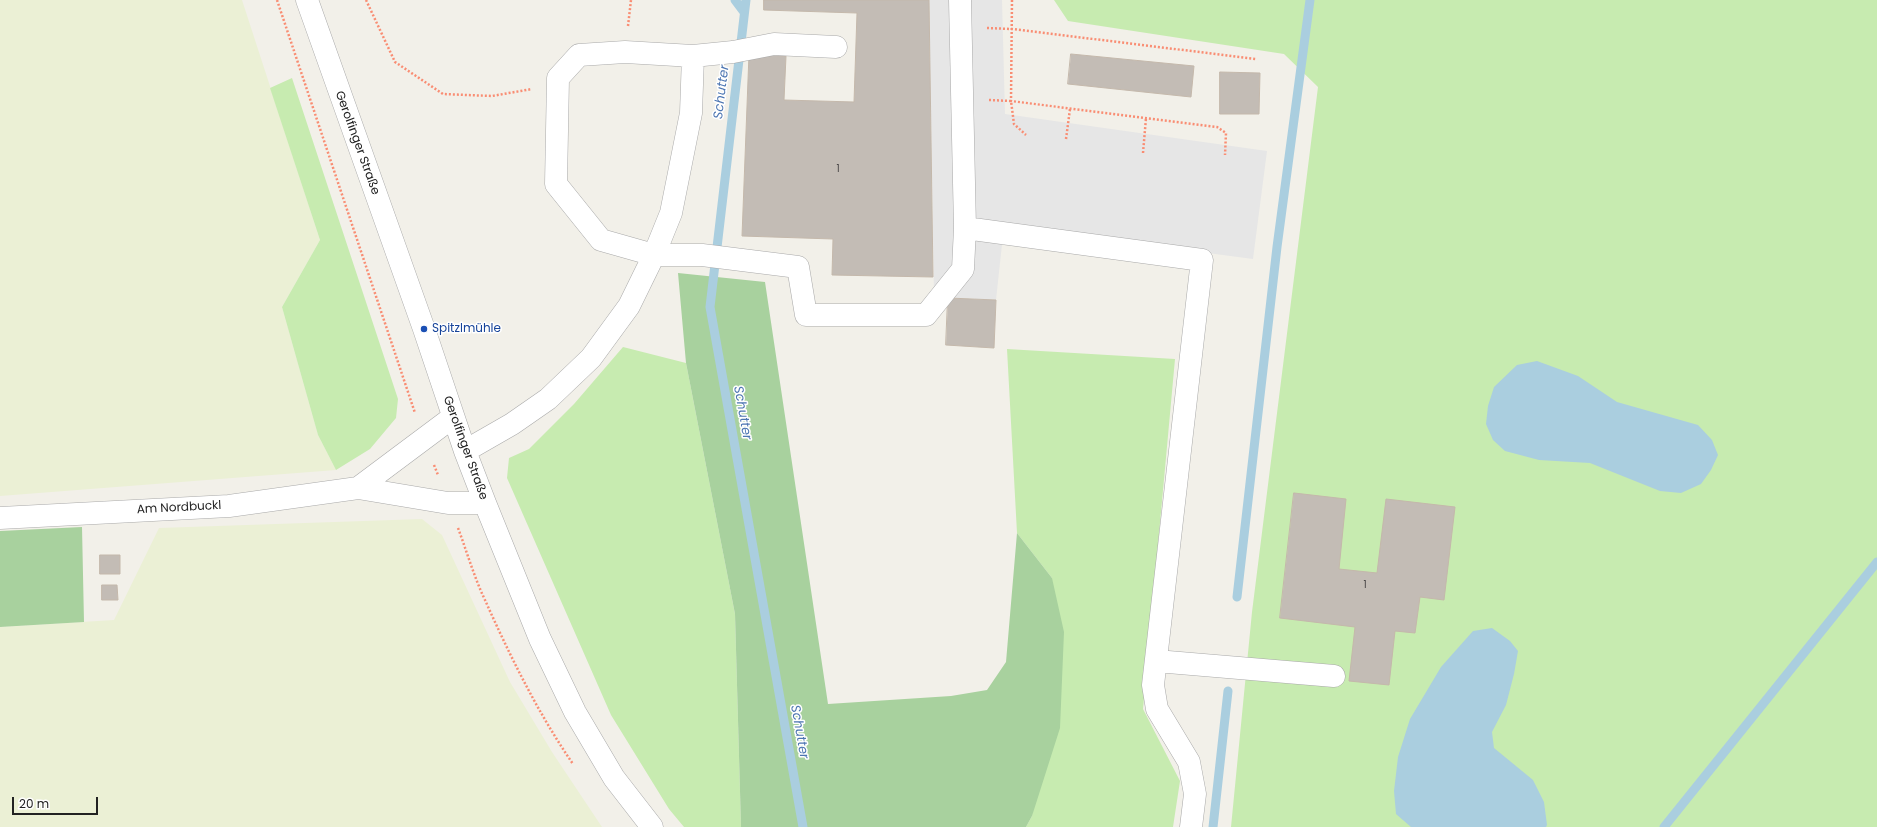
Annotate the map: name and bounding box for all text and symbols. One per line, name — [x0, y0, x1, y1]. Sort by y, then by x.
water label: Schutter — [711, 64, 733, 120]
street label: Gerolfinger Straße — [332, 89, 382, 197]
house number: 1 — [836, 163, 840, 175]
place label: Spitzlmühle — [432, 322, 501, 336]
marker: Spitzlmühle — [419, 324, 429, 334]
water label: Schutter — [730, 385, 754, 441]
street label: Gerolfinger Straße — [440, 394, 490, 502]
street label: Am Nordbuckl — [136, 499, 222, 517]
house number: 1 — [1363, 579, 1367, 591]
water label: Schutter — [787, 704, 811, 760]
scale bar — [14, 789, 100, 815]
text: 20 m — [19, 795, 49, 812]

